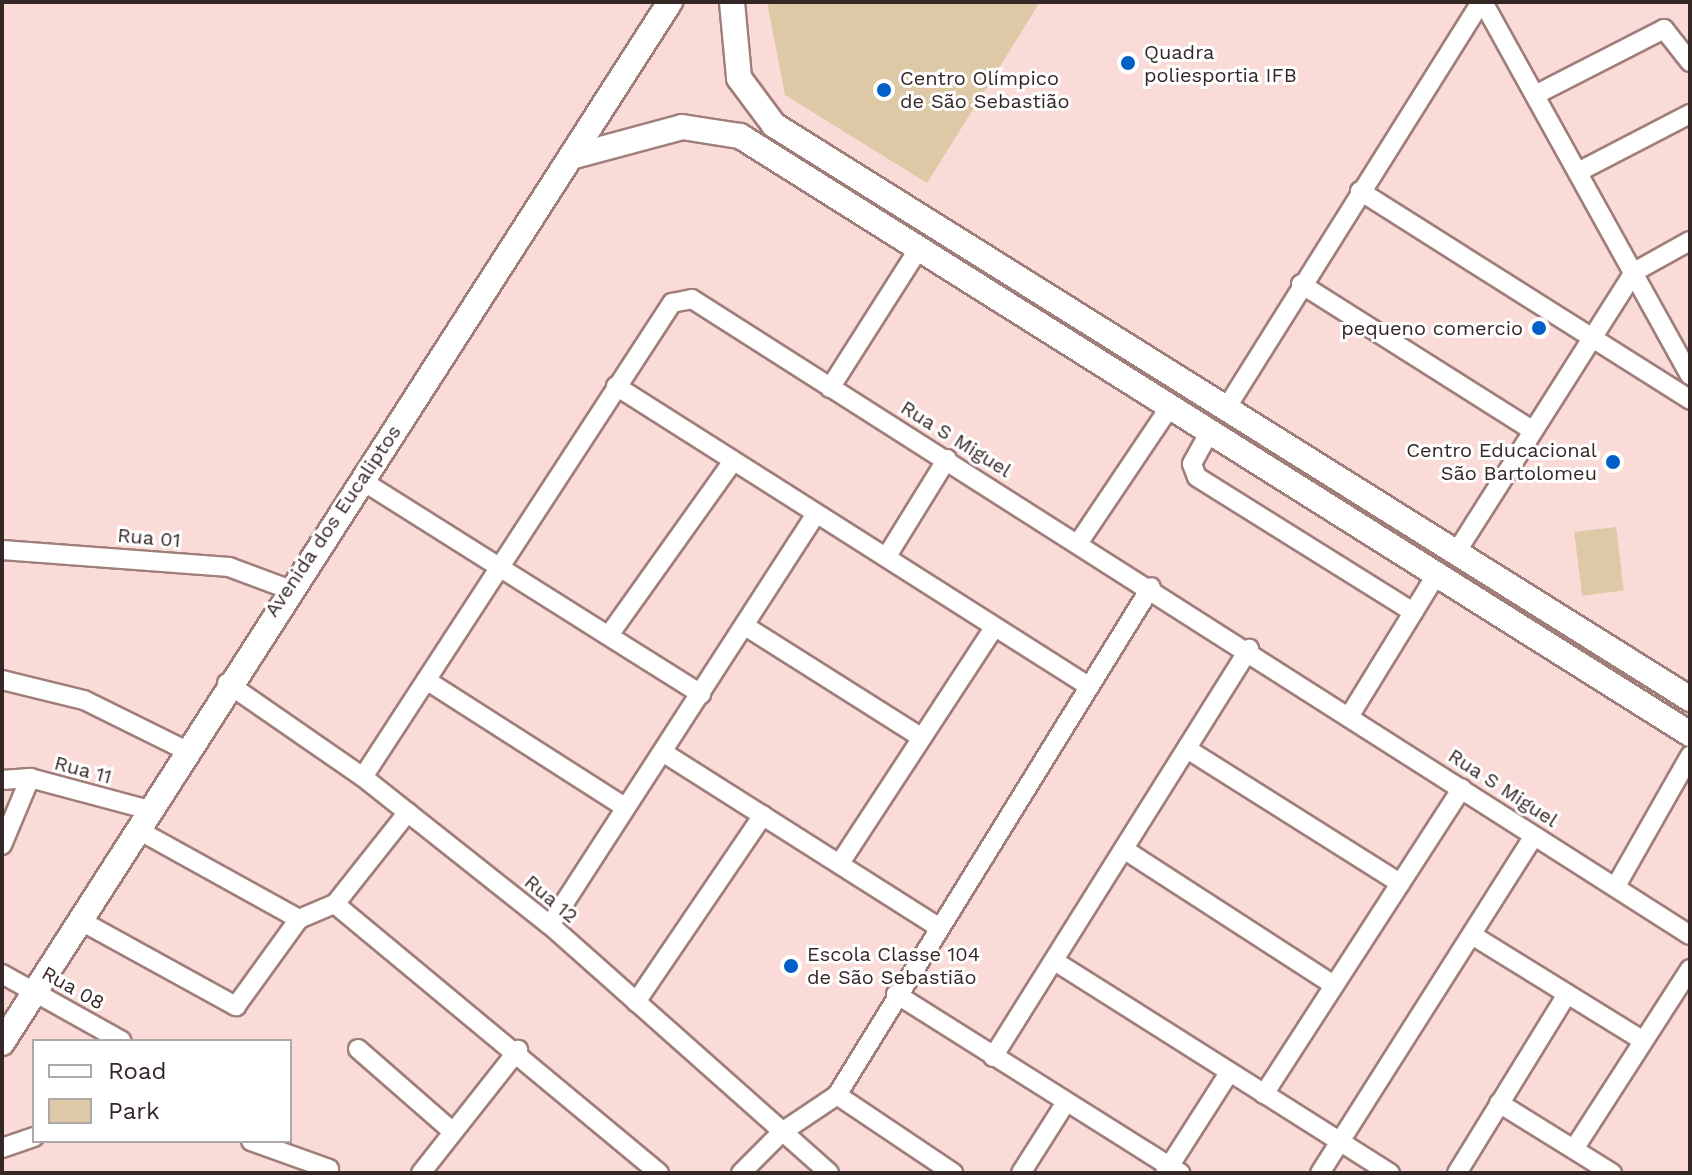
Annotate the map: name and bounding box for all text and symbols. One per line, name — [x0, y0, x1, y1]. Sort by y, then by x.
place label: Quadra poliesportia IFB — [1144, 40, 1297, 87]
marker: Quadra poliesportia IFB — [1119, 54, 1137, 72]
place label: Centro Olímpico de São Sebastião — [900, 66, 1069, 113]
marker: Centro Olímpico de São Sebastião — [875, 81, 893, 99]
place label: pequeno comercio — [1341, 316, 1523, 340]
marker: pequeno comercio — [1530, 319, 1548, 337]
street label: Rua S Miguel — [896, 395, 1016, 483]
street label: Avenida dos Eucaliptos — [260, 420, 406, 622]
place label: Centro Educacional São Bartolomeu — [1406, 438, 1597, 485]
marker: Centro Educacional São Bartolomeu — [1604, 453, 1622, 471]
street label: Rua 01 — [116, 523, 182, 553]
street label: Rua S Miguel — [1444, 744, 1562, 832]
street label: Rua 11 — [51, 751, 115, 789]
street label: Rua 12 — [519, 870, 583, 928]
place label: Escola Classe 104 de São Sebastião — [807, 942, 981, 989]
marker: Escola Classe 104 de São Sebastião — [782, 957, 800, 975]
street label: Rua 08 — [37, 961, 109, 1015]
legend — [32, 1039, 292, 1143]
text: Road — [108, 1057, 167, 1085]
text: Park — [108, 1097, 160, 1125]

